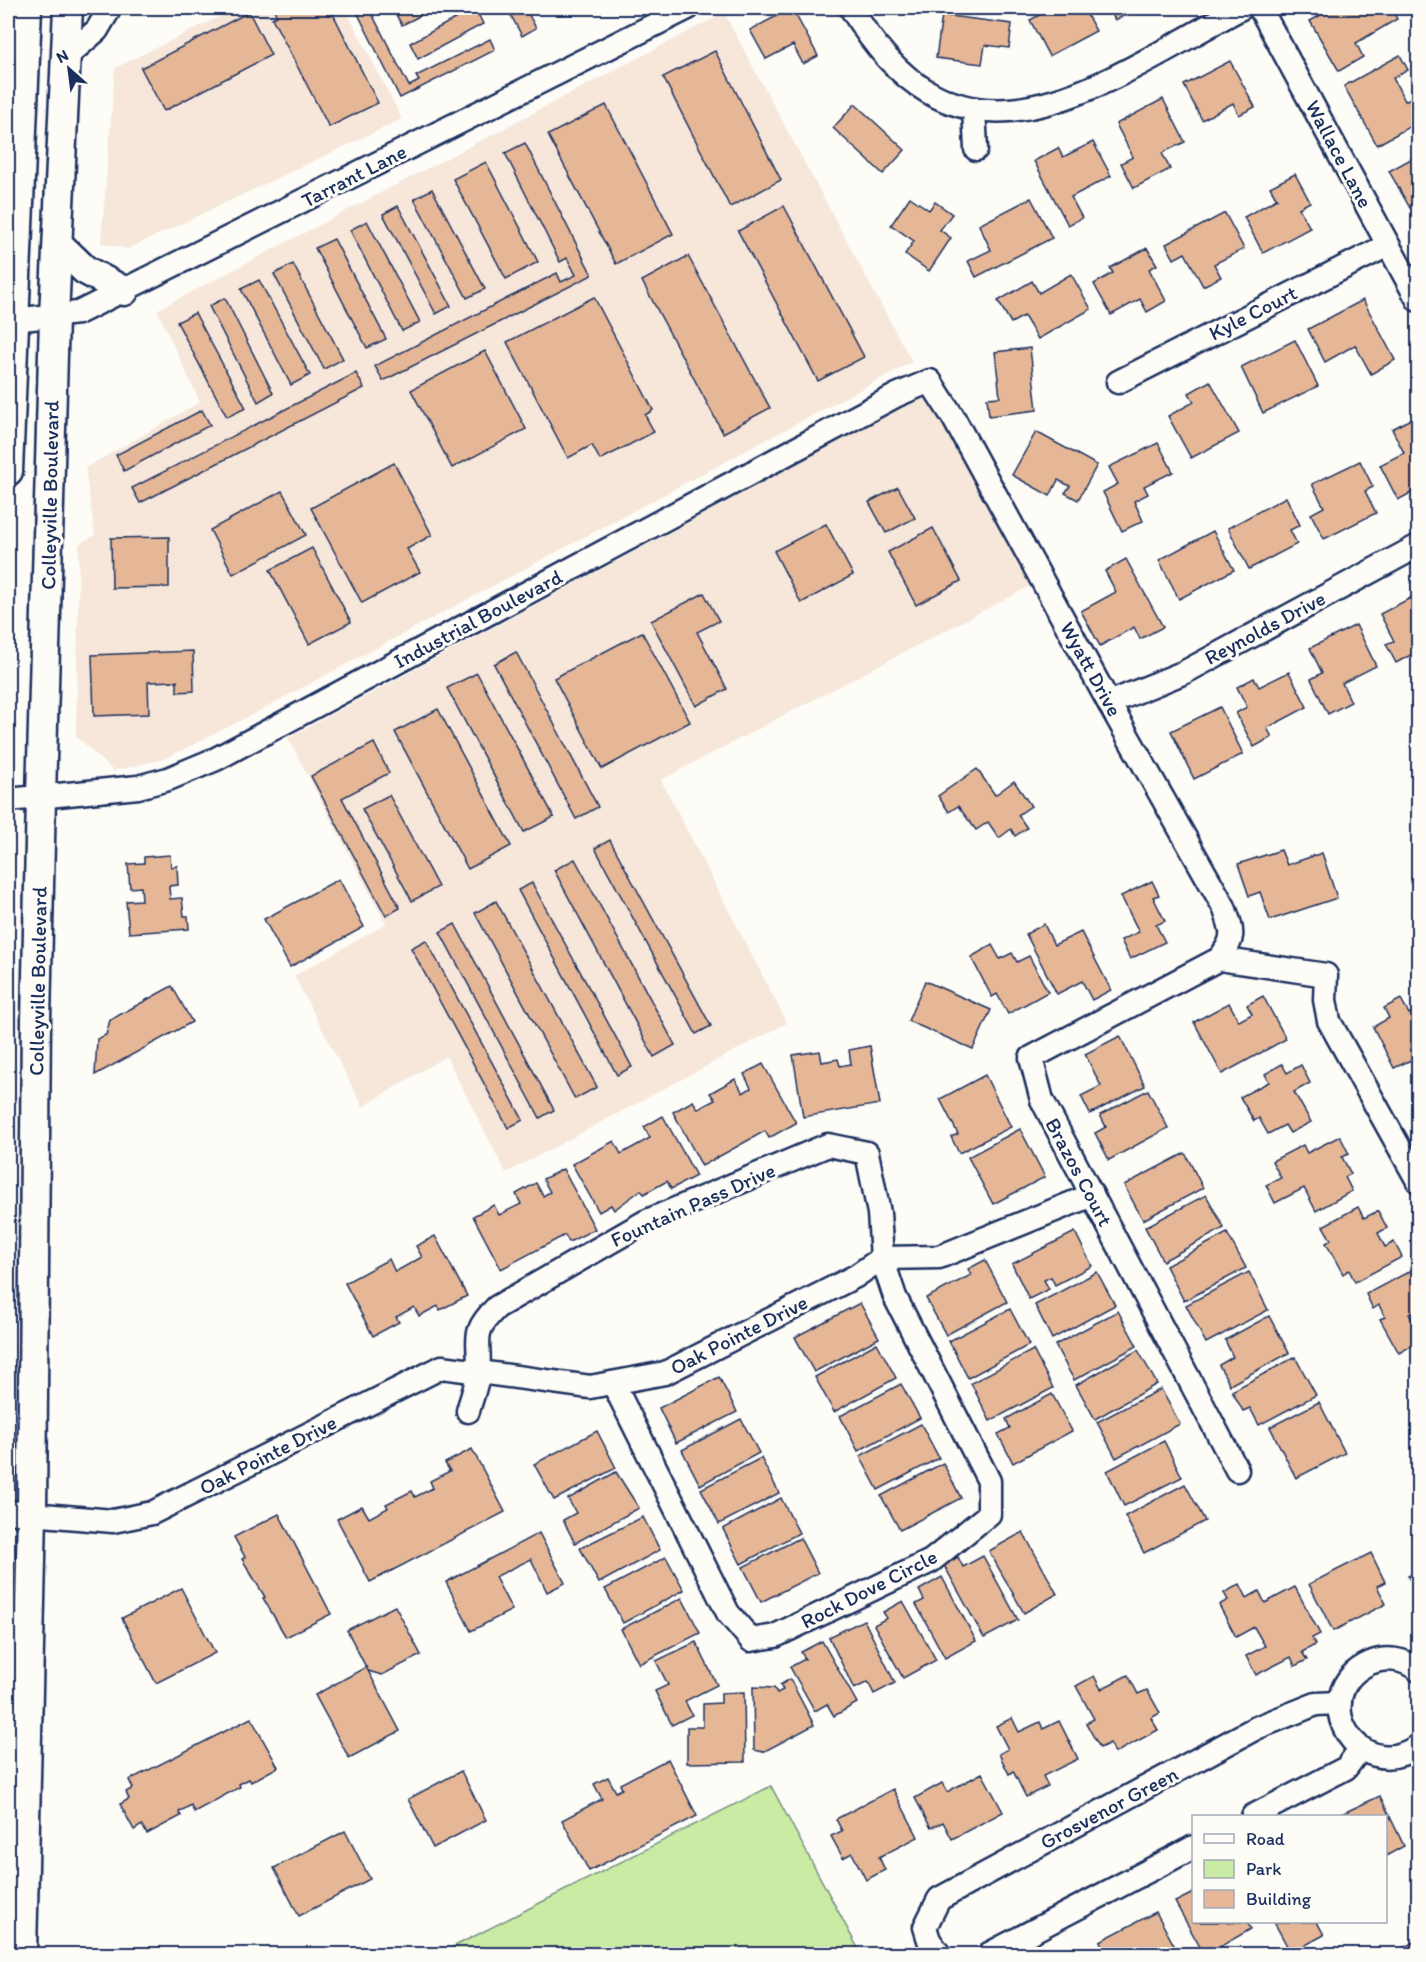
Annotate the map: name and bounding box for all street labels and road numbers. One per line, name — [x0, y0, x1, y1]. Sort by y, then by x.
street label: Wallace Lane — [1301, 96, 1378, 212]
street label: Tarrant Lane — [297, 138, 410, 213]
street label: Kyle Court — [1204, 280, 1301, 345]
street label: Colleyville Boulevard — [35, 400, 64, 590]
street label: Industrial Boulevard — [389, 563, 567, 674]
street label: Reynolds Drive — [1200, 585, 1329, 670]
street label: Wyatt Drive — [1055, 617, 1128, 721]
street label: Colleyville Boulevard — [23, 886, 52, 1076]
street label: Brazos Court — [1040, 1113, 1119, 1230]
street label: Fountain Pass Drive — [607, 1157, 779, 1252]
street label: Oak Pointe Drive — [666, 1289, 812, 1380]
street label: Oak Pointe Drive — [195, 1409, 341, 1500]
street label: Rock Dove Circle — [796, 1543, 941, 1634]
street label: Grosvenor Green — [1036, 1761, 1182, 1854]

